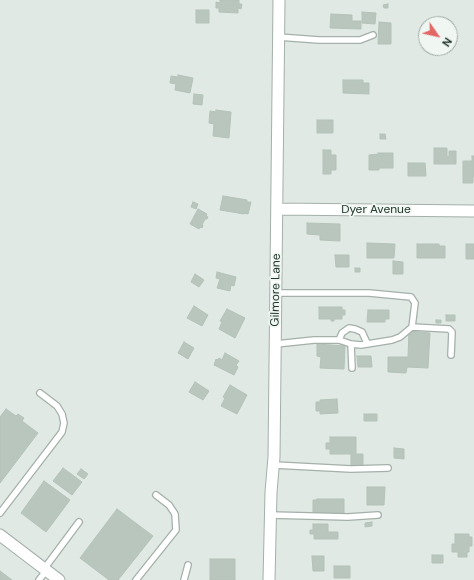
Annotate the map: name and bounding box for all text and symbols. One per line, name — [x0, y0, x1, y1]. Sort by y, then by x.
north arrow — [418, 16, 458, 56]
text: N — [439, 35, 455, 49]
street label: Dyer Avenue — [341, 203, 411, 217]
street label: Gilmore Lane — [268, 253, 284, 327]

